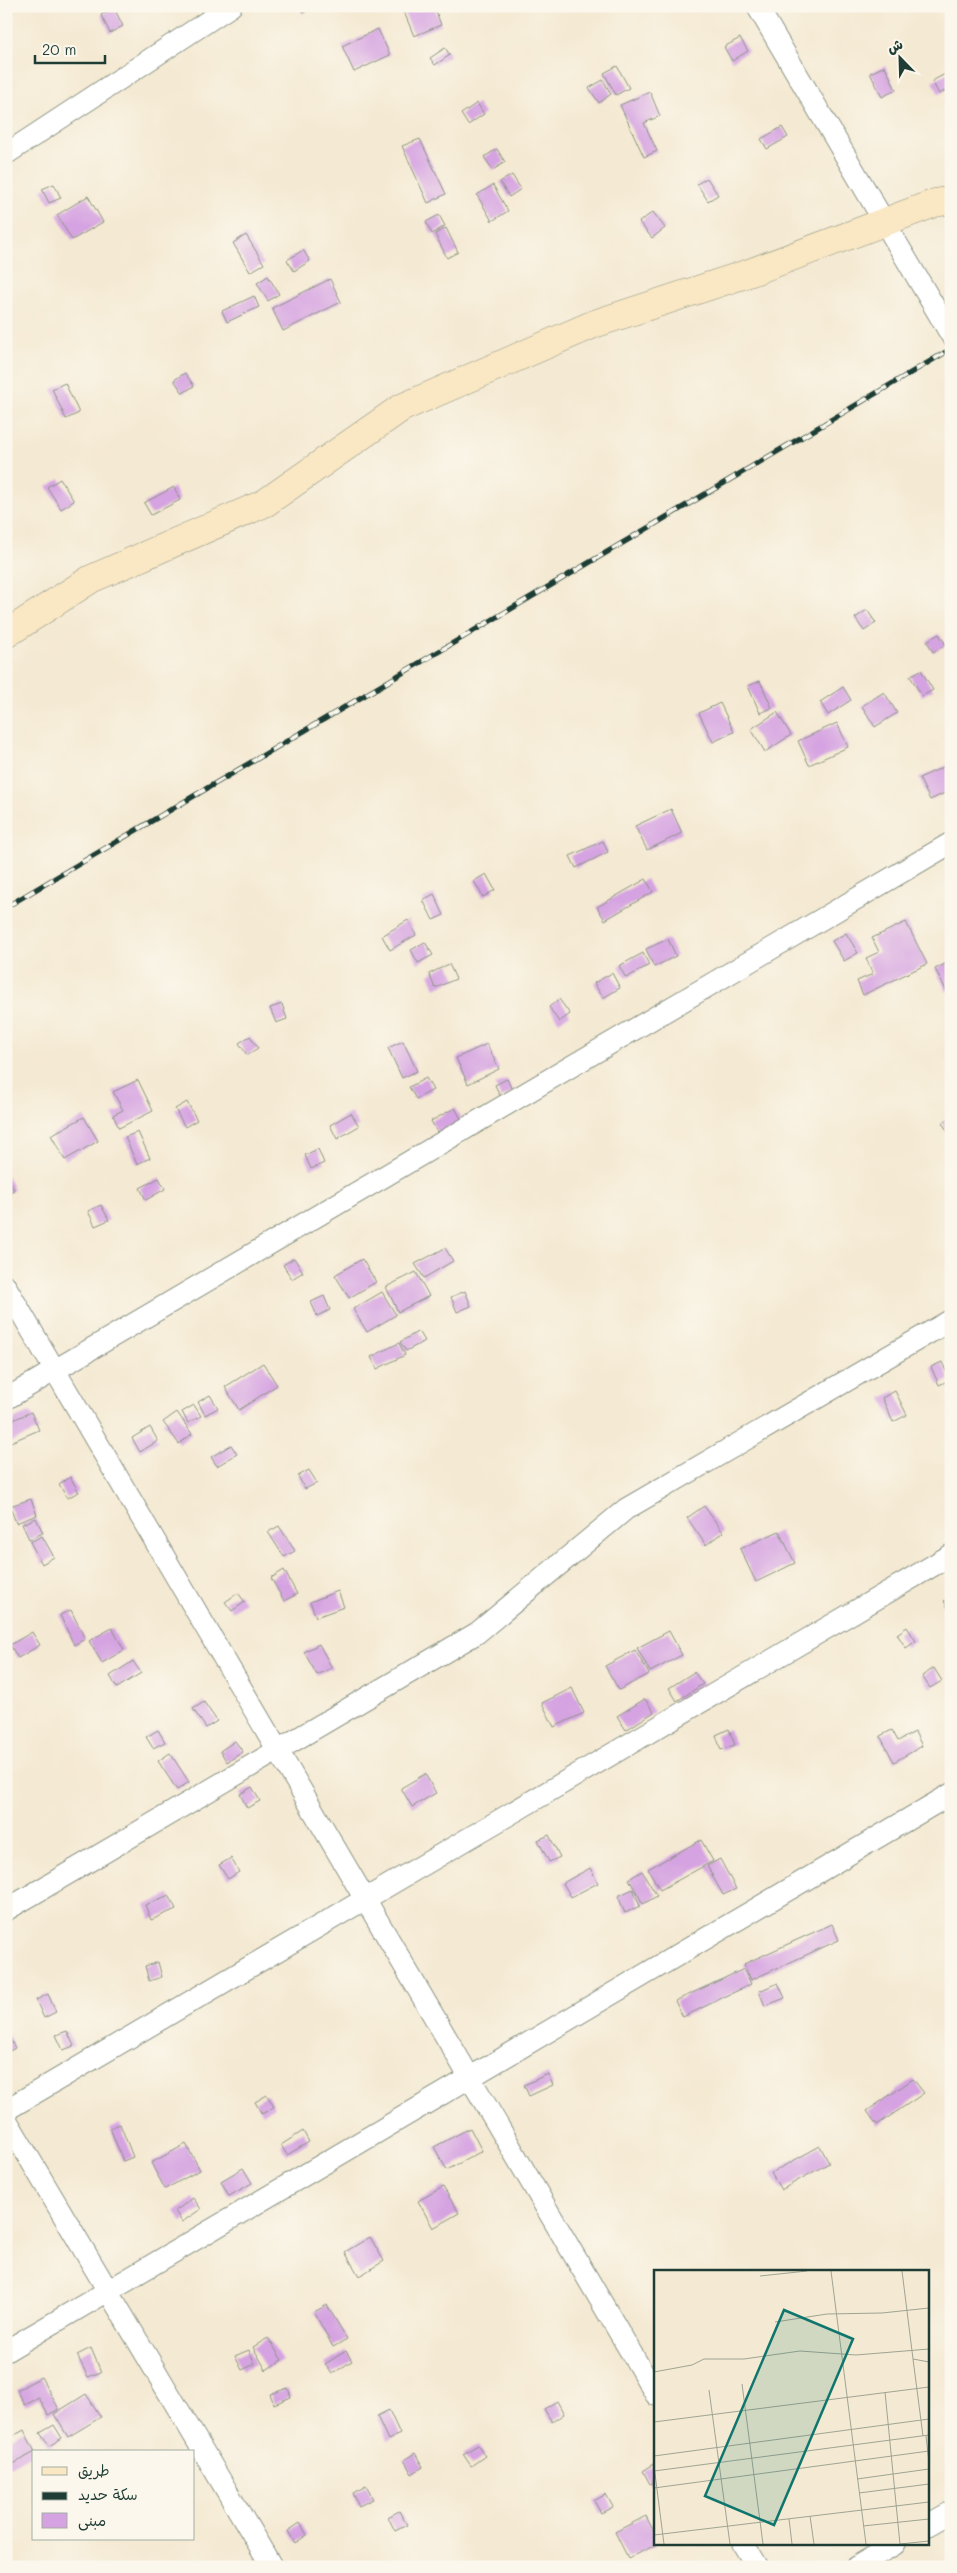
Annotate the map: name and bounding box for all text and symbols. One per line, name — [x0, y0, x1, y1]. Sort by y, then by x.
scale bar — [35, 32, 105, 64]
north arrow — [874, 32, 924, 82]
text: ش — [884, 34, 906, 57]
text: 20 m — [42, 39, 76, 59]
inset map — [654, 2270, 930, 2546]
legend — [32, 2450, 195, 2540]
text: طريق — [78, 2460, 110, 2480]
text: سكة حديد — [78, 2484, 138, 2504]
text: مبنى — [78, 2510, 106, 2531]

